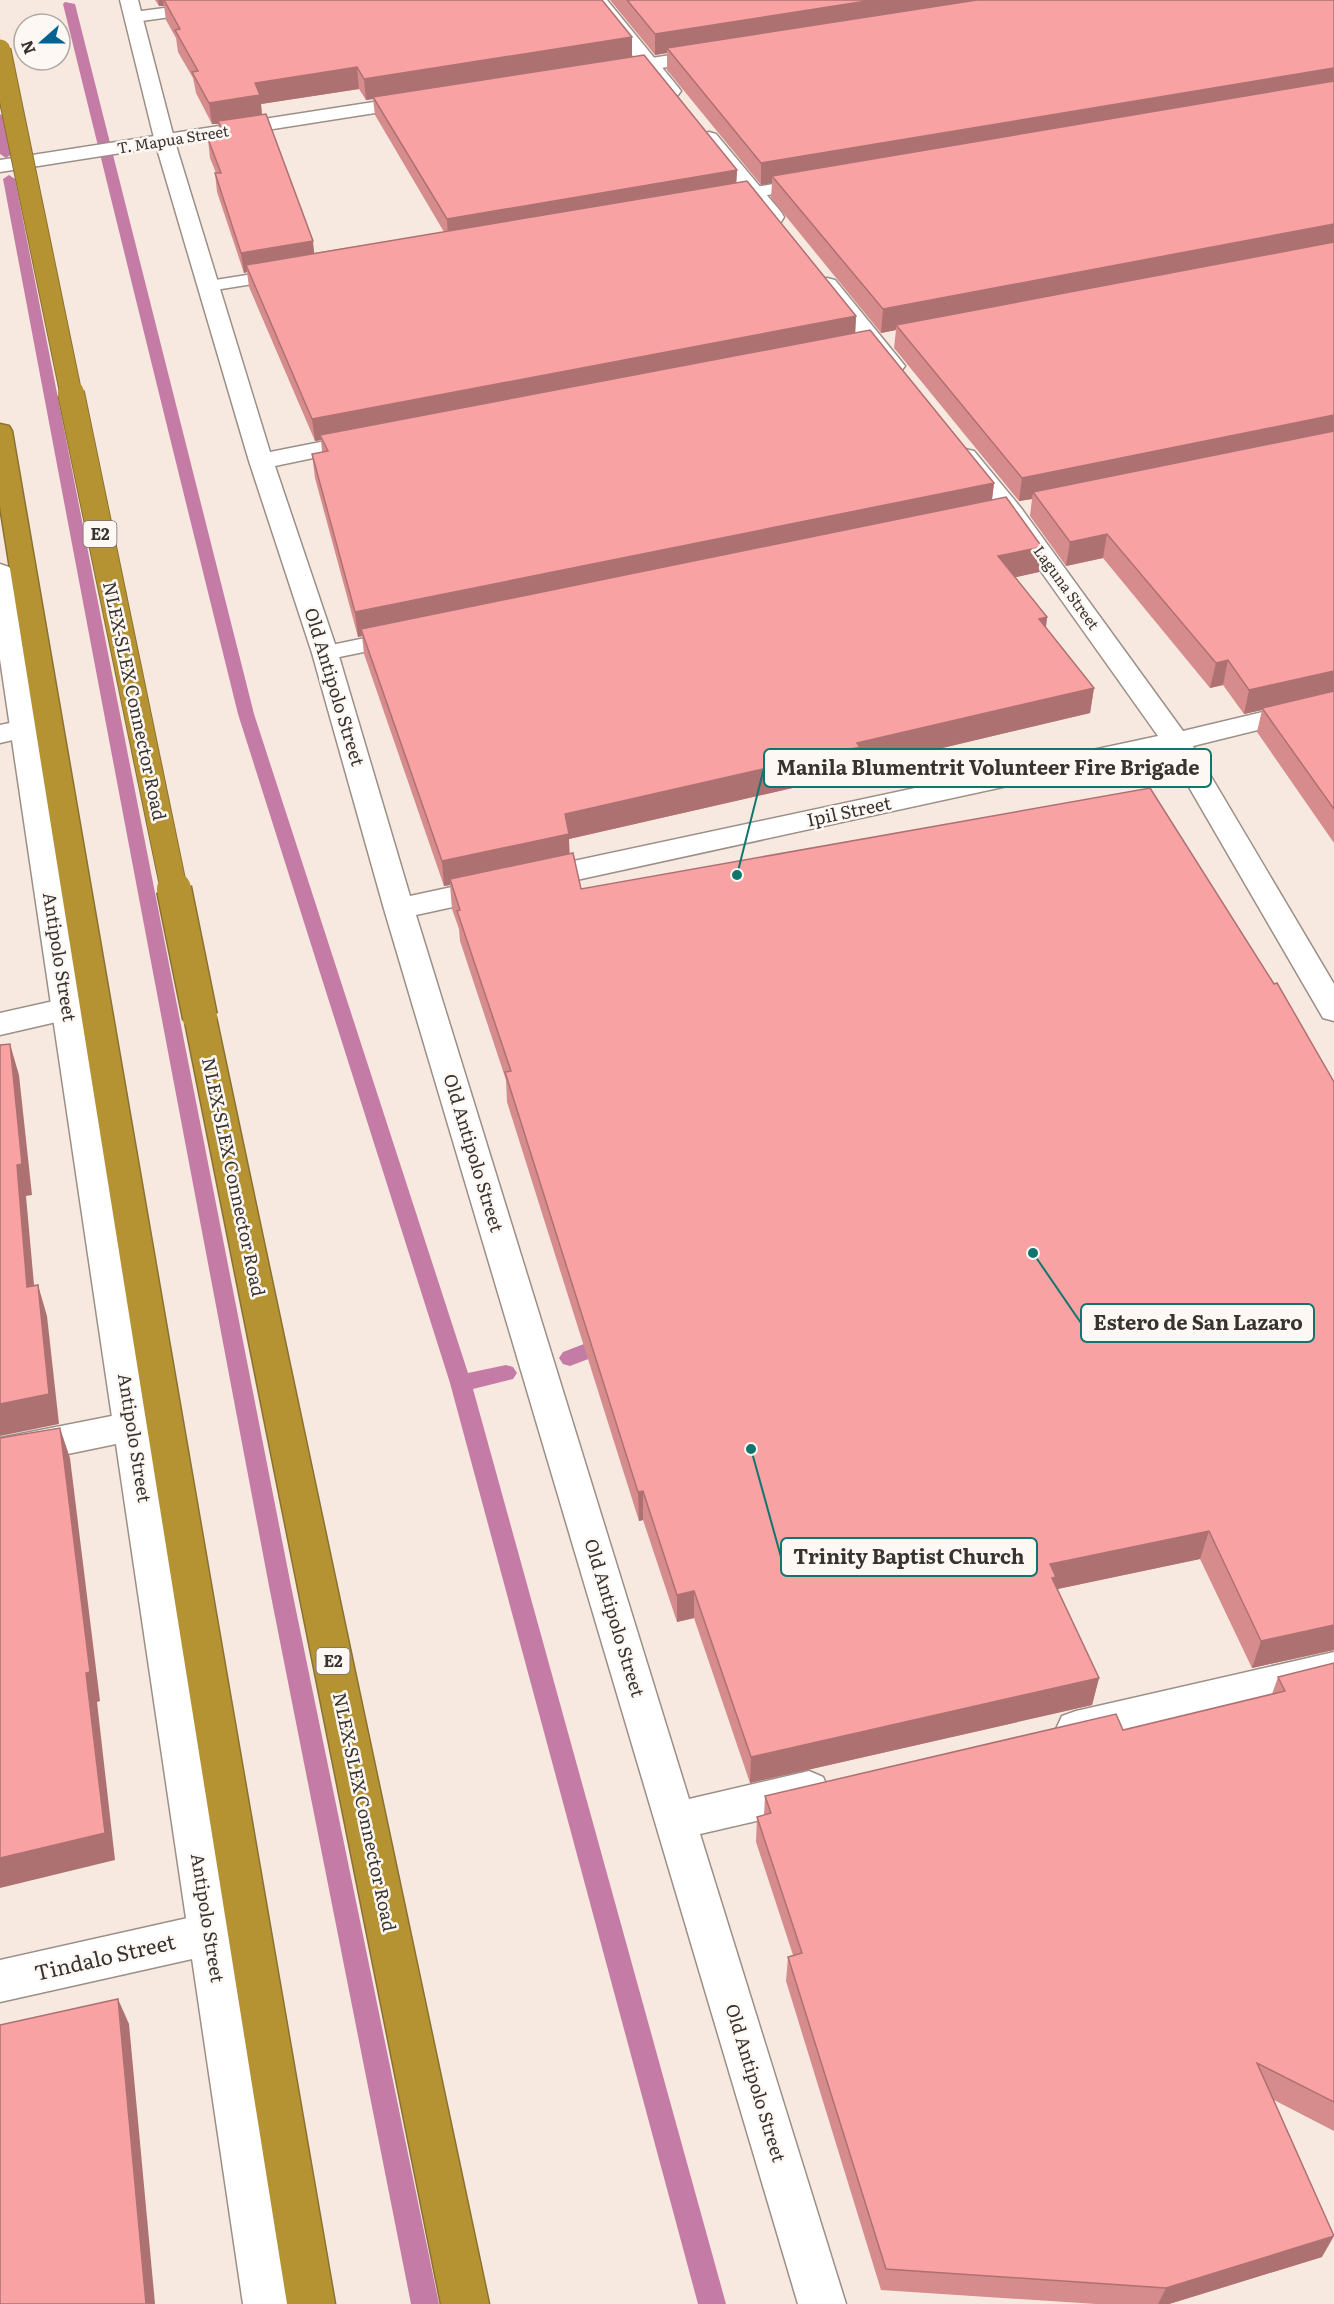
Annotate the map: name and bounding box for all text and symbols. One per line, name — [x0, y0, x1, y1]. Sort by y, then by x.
north arrow — [12, 12, 72, 72]
text: N — [13, 37, 41, 58]
street label: T. Mapua Street — [115, 118, 230, 159]
road number: E2 — [84, 521, 116, 547]
street label: Laguna Street — [1029, 540, 1106, 634]
street label: NLEX-SLEX Connector Road — [97, 579, 174, 823]
street label: Old Antipolo Street — [298, 604, 373, 770]
callout: Manila Blumentrit Volunteer Fire Brigade — [764, 749, 1211, 787]
text: Manila Blumentrit Volunteer Fire Brigade — [776, 751, 1200, 781]
street label: Ipil Street — [804, 788, 894, 833]
street label: Antipolo Street — [37, 890, 84, 1024]
street label: NLEX-SLEX Connector Road — [196, 1055, 273, 1299]
street label: Old Antipolo Street — [437, 1070, 512, 1236]
callout: Estero de San Lazaro — [1081, 1304, 1314, 1342]
text: Estero de San Lazaro — [1093, 1306, 1303, 1336]
street label: Antipolo Street — [112, 1371, 159, 1505]
street label: Old Antipolo Street — [578, 1535, 653, 1701]
callout: Trinity Baptist Church — [781, 1538, 1037, 1576]
text: Trinity Baptist Church — [793, 1540, 1025, 1570]
road number: E2 — [316, 1648, 350, 1674]
street label: NLEX-SLEX Connector Road — [327, 1690, 404, 1934]
street label: Antipolo Street — [185, 1851, 232, 1985]
street label: Tindalo Street — [31, 1924, 178, 1987]
street label: Old Antipolo Street — [719, 2000, 794, 2166]

